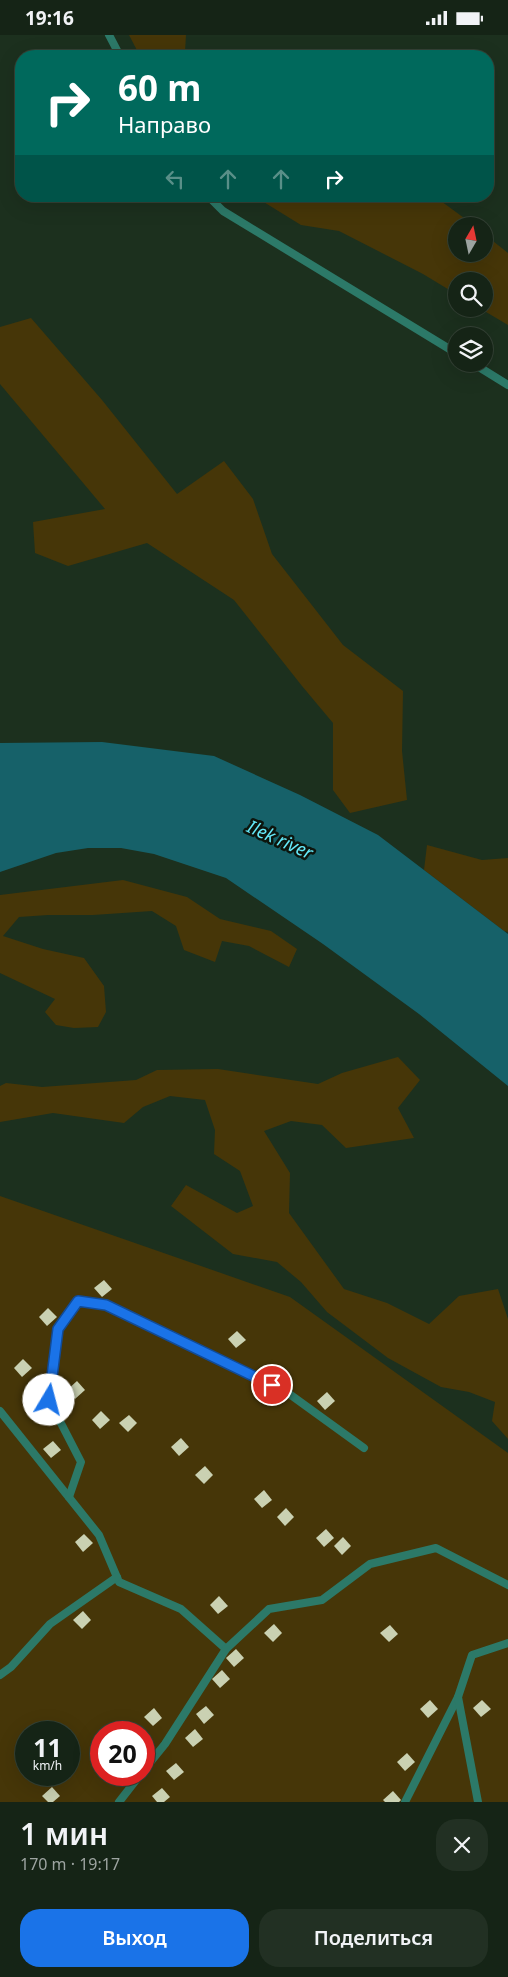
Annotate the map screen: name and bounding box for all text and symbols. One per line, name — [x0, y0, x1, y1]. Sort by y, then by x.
text: 19:16 — [25, 5, 74, 31]
text: 60 m — [118, 64, 201, 111]
icon: right — [35, 70, 100, 135]
text: Направо — [118, 109, 211, 139]
icon: left — [161, 165, 189, 193]
icon: ahead — [214, 165, 242, 193]
icon: ahead — [267, 165, 295, 193]
icon: right — [320, 165, 348, 193]
north arrow — [448, 217, 492, 263]
map controls — [448, 217, 493, 372]
button: search — [448, 272, 493, 317]
button: layers — [448, 327, 493, 372]
water label: Ilek river — [243, 814, 318, 865]
pin — [251, 1364, 293, 1406]
icon: arrive — [258, 1371, 286, 1399]
position arrow — [22, 1373, 74, 1425]
speed limit sign: 20 — [90, 1721, 155, 1786]
text: 11 — [33, 1730, 62, 1764]
text: km/h — [33, 1757, 62, 1774]
text: 1 мин — [20, 1813, 108, 1854]
button: close — [436, 1819, 488, 1871]
text: 170 m · 19:17 — [20, 1853, 120, 1875]
button: Выход — [20, 1909, 249, 1967]
button: Поделиться — [259, 1909, 488, 1967]

